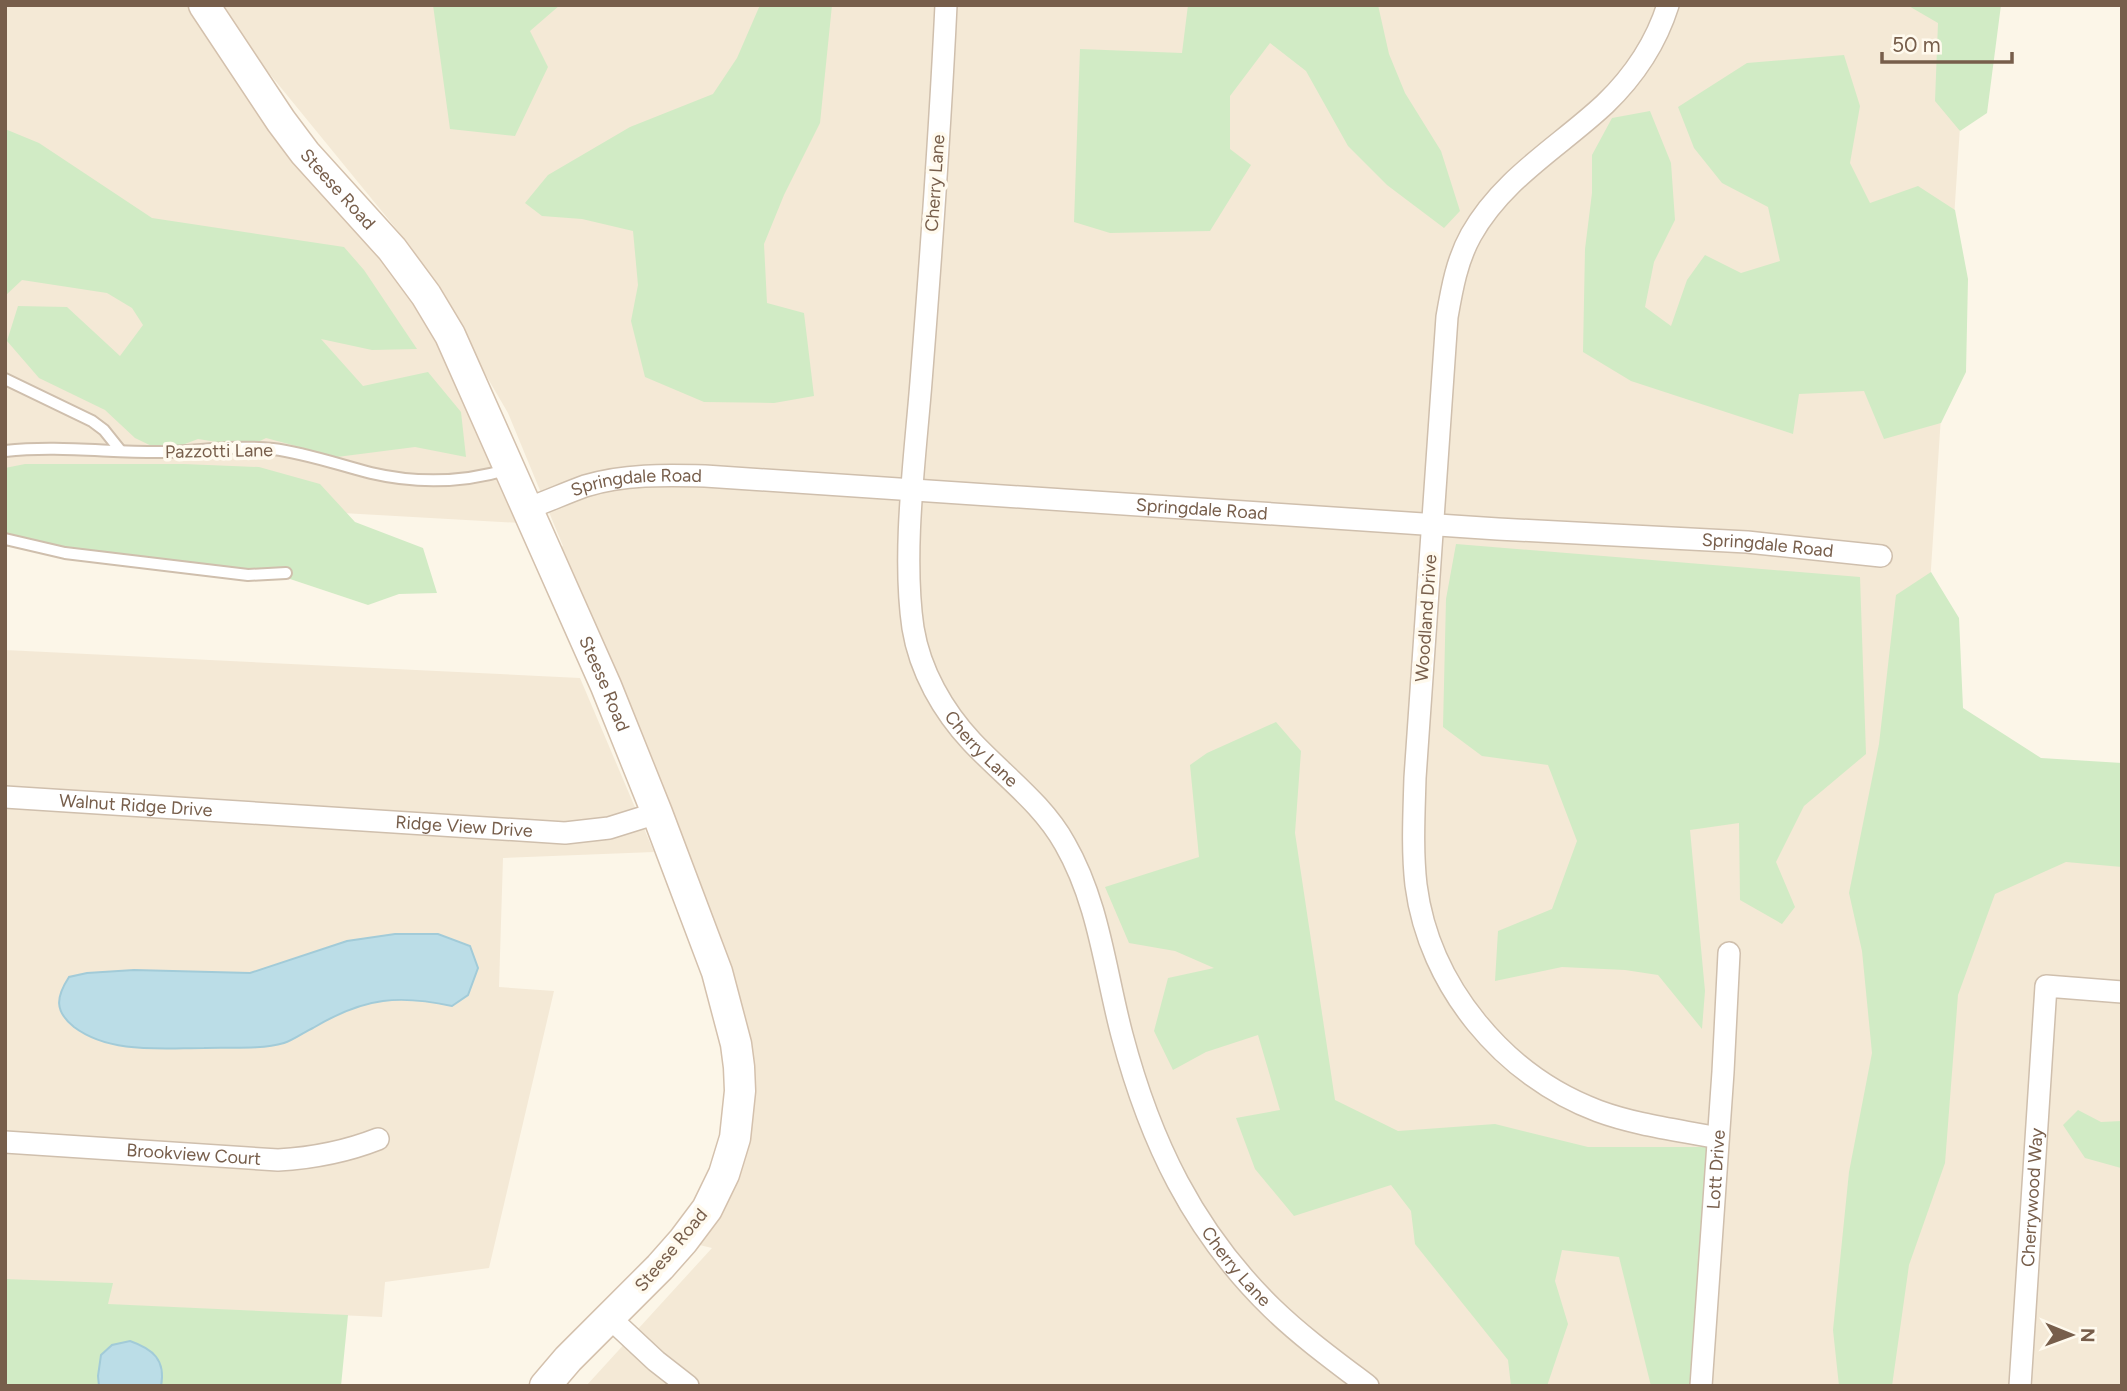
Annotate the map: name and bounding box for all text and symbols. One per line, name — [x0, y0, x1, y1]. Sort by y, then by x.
scale bar — [1882, 21, 2011, 65]
text: 50 m — [1892, 32, 1941, 57]
street label: Cherry Lane — [921, 134, 949, 232]
street label: Steese Road — [295, 144, 380, 234]
street label: Pazzotti Lane — [165, 439, 273, 463]
street label: Springdale Road — [568, 464, 702, 501]
street label: Springdale Road — [1135, 494, 1268, 525]
street label: Springdale Road — [1701, 529, 1834, 562]
street label: Woodland Drive — [1411, 553, 1441, 683]
street label: Steese Road — [574, 633, 634, 735]
street label: Cherry Lane — [940, 706, 1023, 792]
street label: Walnut Ridge Drive — [58, 789, 213, 821]
street label: Ridge View Drive — [395, 811, 533, 842]
street label: Cherrywood Way — [2017, 1127, 2048, 1268]
street label: Lott Drive — [1702, 1129, 1730, 1210]
street label: Brookview Court — [126, 1139, 262, 1170]
street label: Steese Road — [630, 1204, 712, 1296]
street label: Cherry Lane — [1197, 1222, 1276, 1312]
north arrow — [2036, 1300, 2106, 1370]
text: N — [2076, 1328, 2099, 1343]

